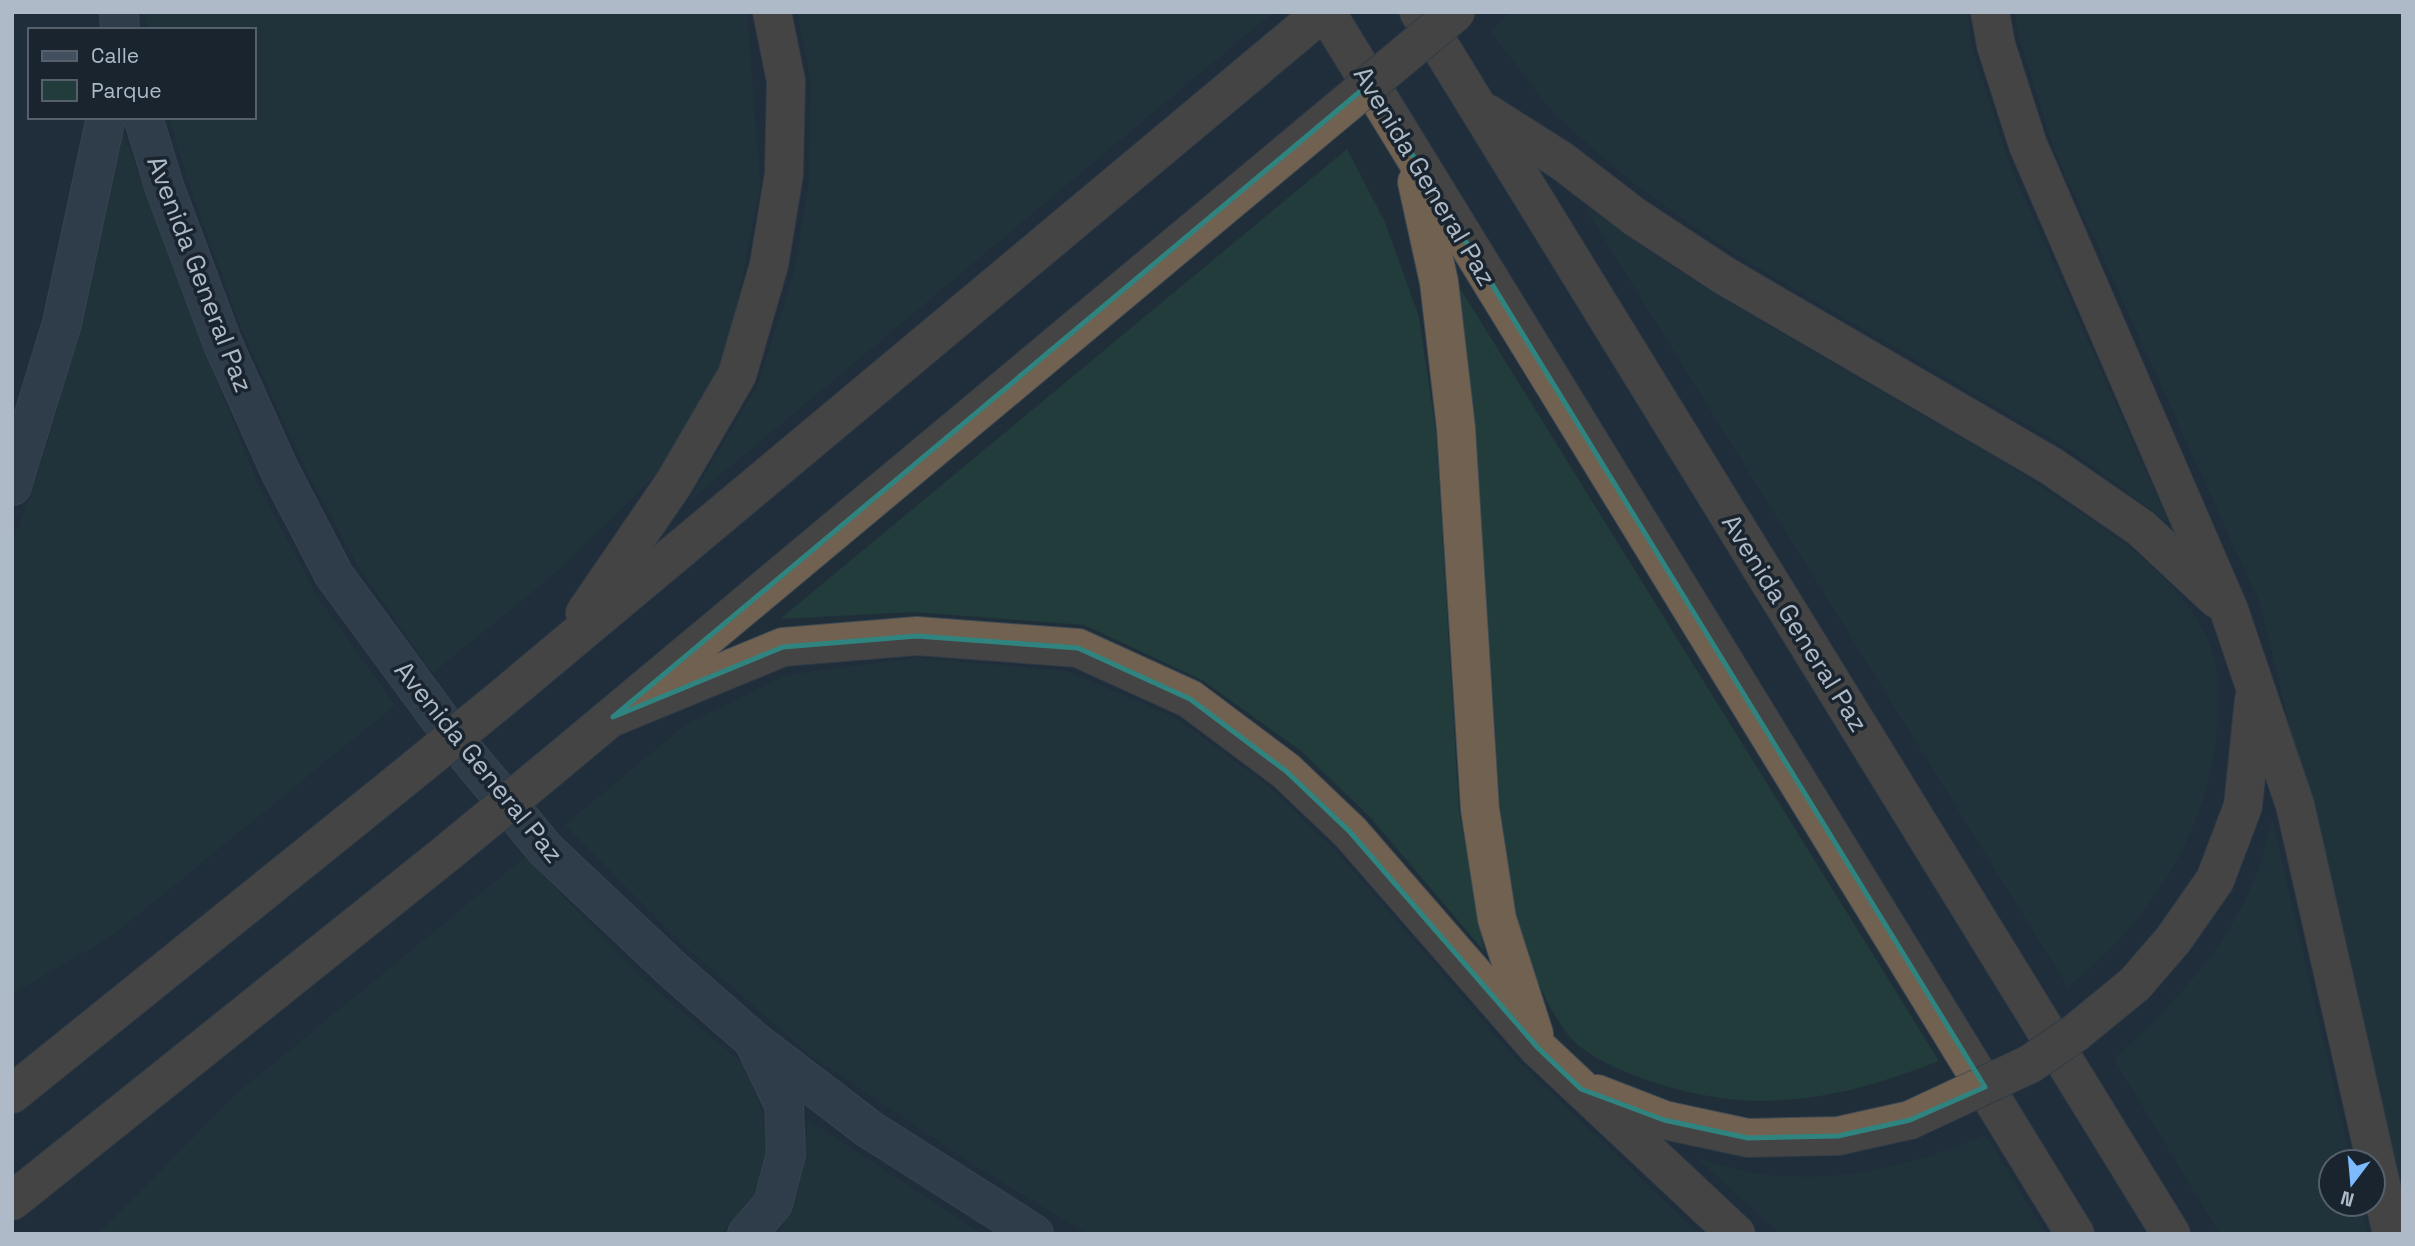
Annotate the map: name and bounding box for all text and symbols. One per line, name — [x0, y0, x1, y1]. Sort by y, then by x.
legend — [28, 28, 256, 119]
text: Calle — [91, 42, 139, 69]
street label: Avenida General Paz — [1346, 60, 1504, 292]
text: Parque — [91, 77, 162, 104]
street label: Avenida General Paz — [139, 151, 261, 397]
street label: Avenida General Paz — [1714, 508, 1876, 738]
street label: Avenida General Paz — [387, 654, 571, 870]
north arrow — [2317, 1148, 2387, 1218]
text: N — [2338, 1185, 2357, 1213]

